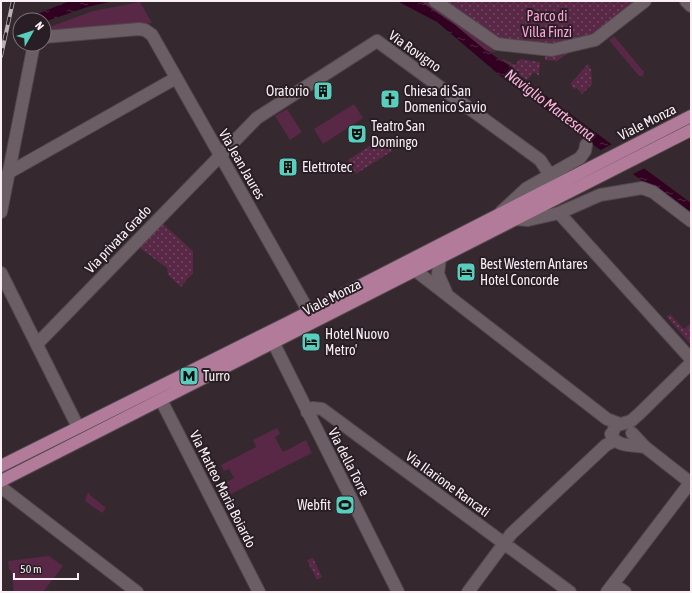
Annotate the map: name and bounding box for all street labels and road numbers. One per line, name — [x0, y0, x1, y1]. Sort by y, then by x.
street label: Via Rovigno — [386, 27, 444, 75]
street label: Viale Monza — [615, 101, 679, 143]
street label: Via Jean Jaures — [216, 126, 268, 202]
street label: Via privata Grado — [82, 202, 154, 276]
street label: Viale Monza — [300, 276, 364, 318]
street label: Via della Torre — [325, 425, 373, 499]
street label: Via Matteo Maria Boiardo — [187, 428, 259, 550]
street label: Via Ilarione Rancati — [403, 448, 493, 520]

